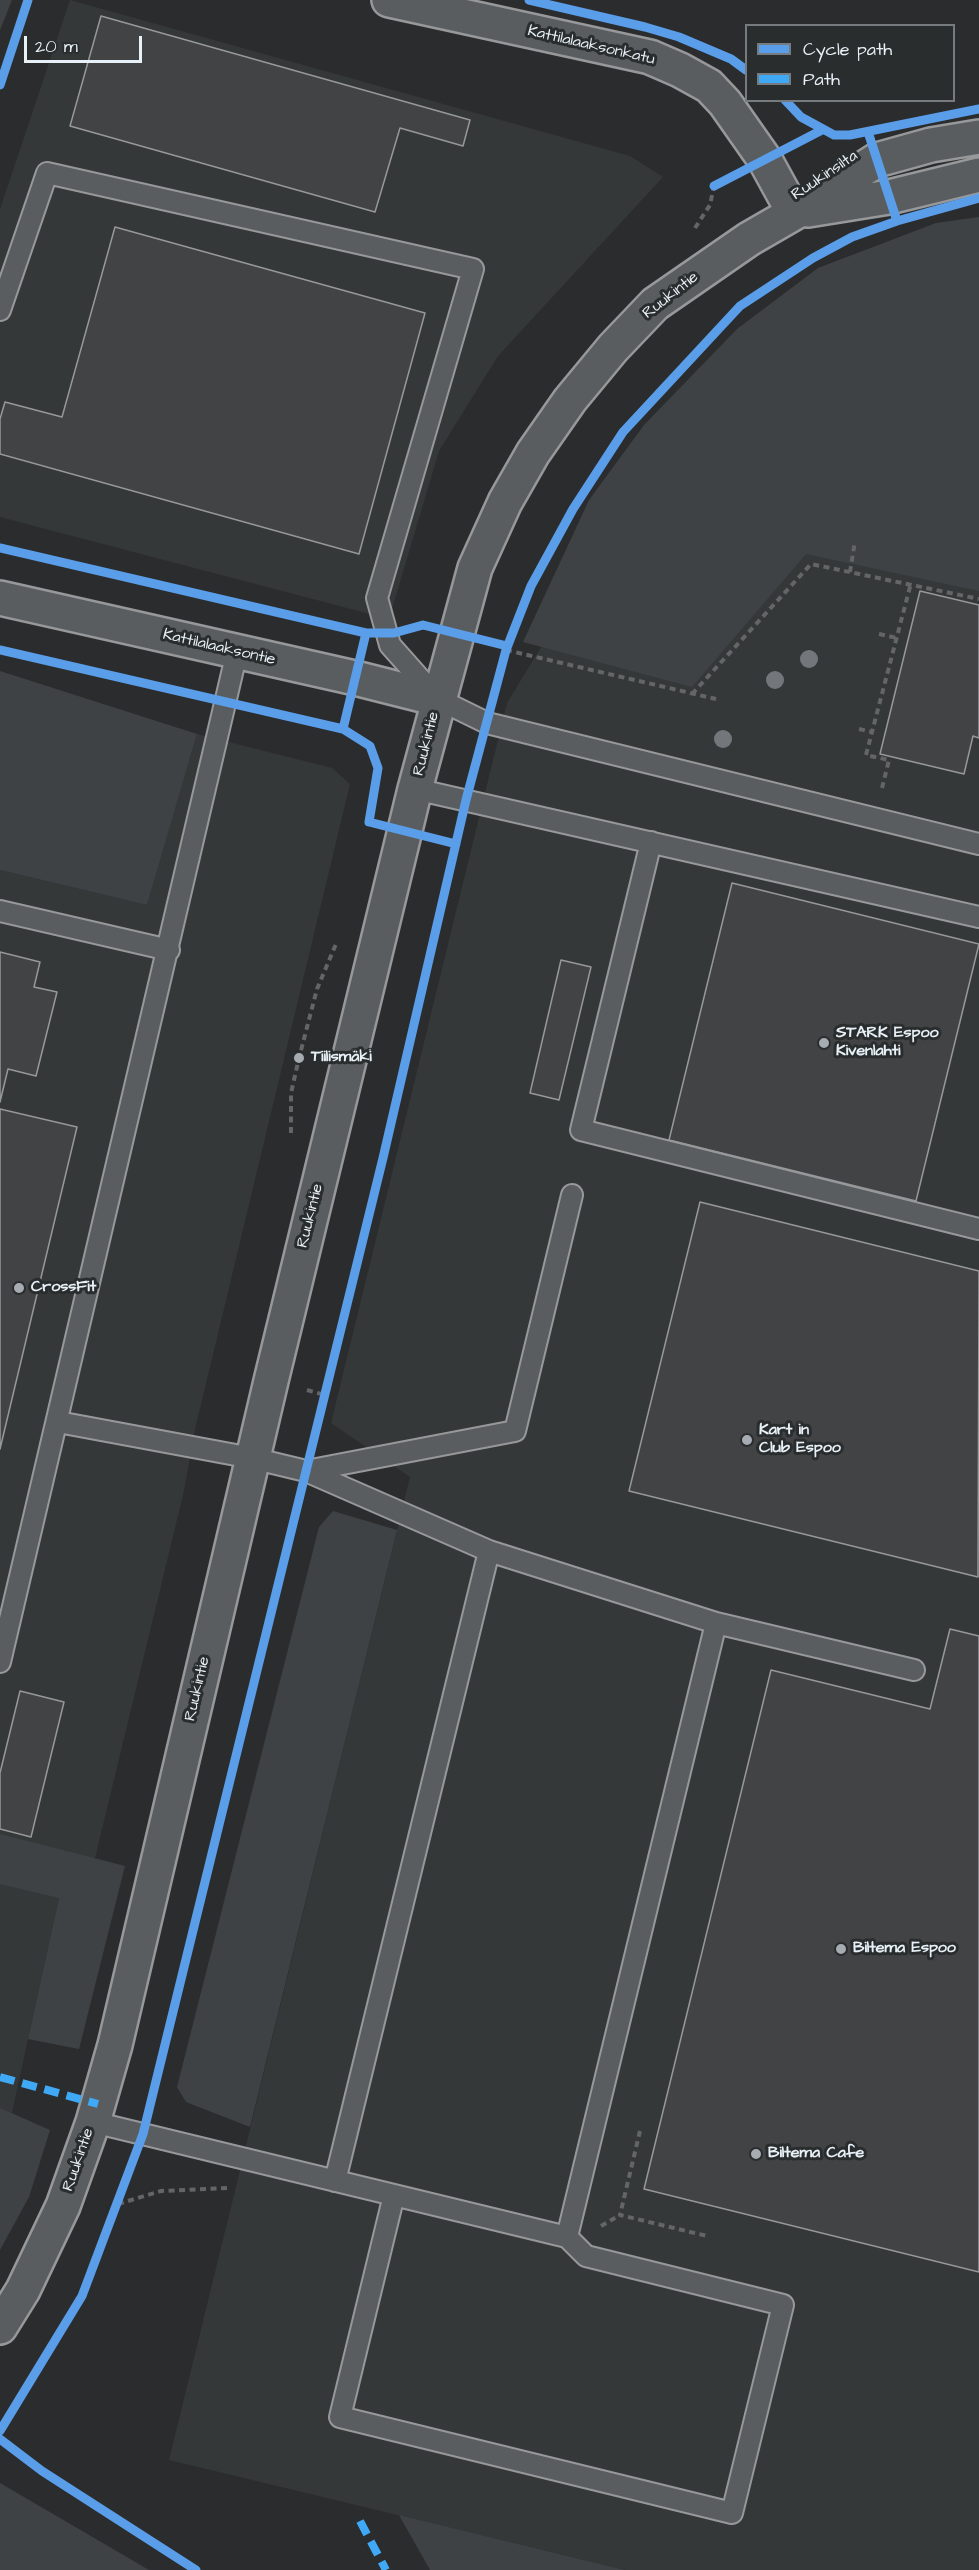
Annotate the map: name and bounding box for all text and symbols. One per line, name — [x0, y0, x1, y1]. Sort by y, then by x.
street label: Kattilalaaksonkatu — [525, 22, 657, 70]
scale bar — [27, 24, 146, 62]
legend — [745, 24, 955, 102]
text: 20 m — [35, 34, 78, 59]
text: Cycle path — [803, 37, 892, 62]
text: Path — [803, 67, 840, 92]
street label: Ruukinsilta — [788, 147, 862, 205]
street label: Ruukintie — [639, 268, 703, 324]
street label: Kattilalaaksontie — [161, 626, 277, 670]
street label: Ruukintie — [410, 710, 444, 778]
place label: STARK Espoo Kivenlahti — [836, 1024, 938, 1062]
marker: STARK Espoo Kivenlahti — [817, 1036, 831, 1050]
place label: Tiilismäki — [311, 1048, 372, 1068]
marker: Tiilismäki — [292, 1051, 306, 1065]
street label: Ruukintie — [294, 1182, 328, 1250]
place label: CrossFit — [31, 1278, 96, 1298]
marker: CrossFit — [12, 1281, 26, 1295]
place label: Kart in Club Espoo — [759, 1421, 841, 1459]
marker: Kart in Club Espoo — [740, 1433, 754, 1447]
street label: Ruukintie — [181, 1655, 215, 1723]
place label: Biltema Espoo — [853, 1939, 956, 1959]
marker: Biltema Espoo — [834, 1942, 848, 1956]
street label: Ruukintie — [59, 2126, 99, 2194]
place label: Biltema Cafe — [768, 2144, 864, 2164]
marker: Biltema Cafe — [749, 2147, 763, 2161]

